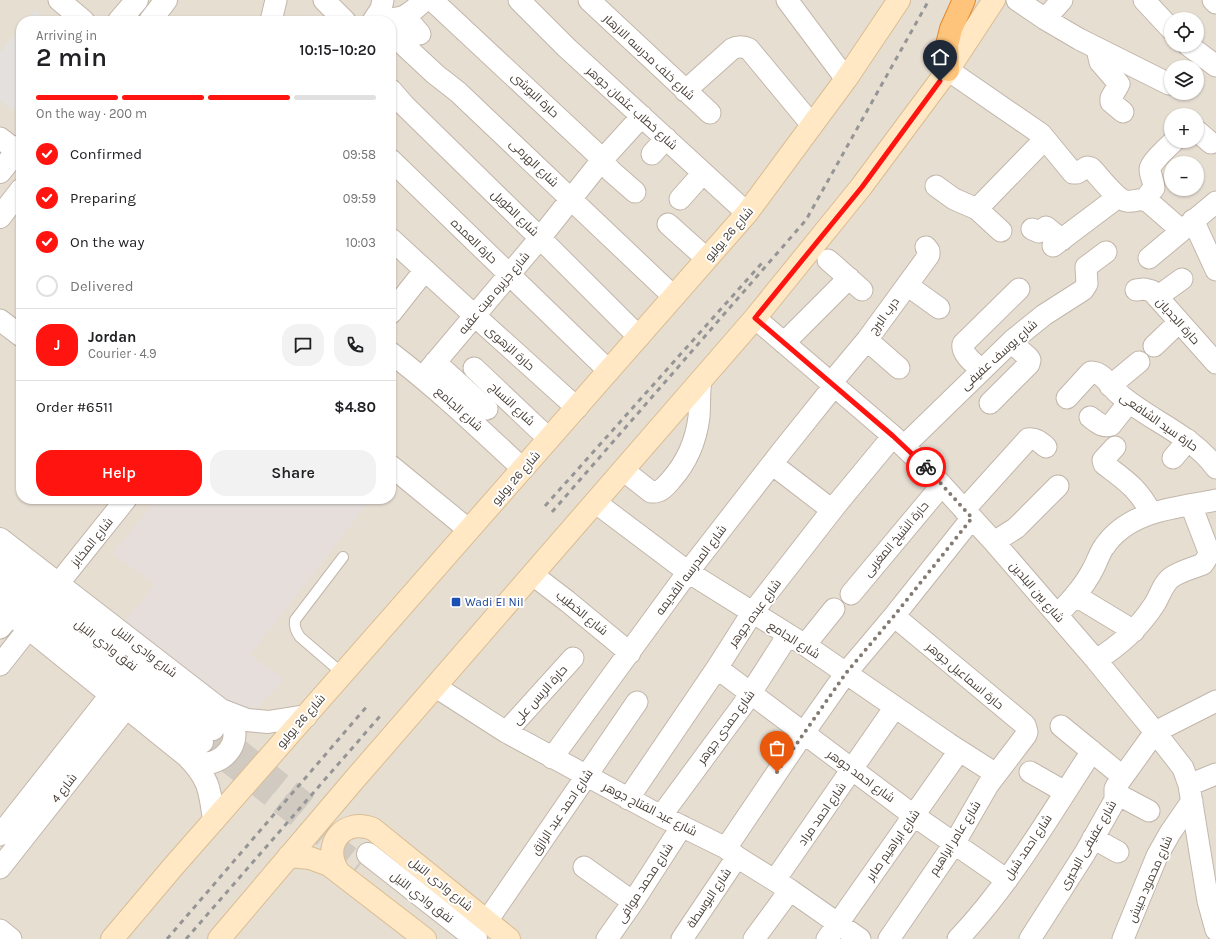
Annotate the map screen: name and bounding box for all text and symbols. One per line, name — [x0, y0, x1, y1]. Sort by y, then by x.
street label: شارع خلف مدرسه الازهار — [599, 11, 697, 104]
map controls — [1164, 12, 1204, 196]
button: locate — [1164, 12, 1204, 52]
text: Arriving in — [36, 28, 97, 43]
pin — [923, 40, 957, 81]
text: 10:15–10:20 — [299, 41, 376, 59]
text: 2 min — [36, 42, 107, 73]
icon: home — [929, 46, 951, 68]
button: layers — [1164, 60, 1204, 100]
street label: شارع خطاب عثمان جوهر — [582, 63, 680, 153]
street label: حارة البوشى — [508, 70, 562, 120]
text: On the way · 200 m — [36, 106, 147, 121]
button: + — [1164, 108, 1204, 148]
street label: شارع الهرمى — [506, 136, 561, 190]
icon: check — [36, 143, 58, 165]
text: Confirmed — [70, 145, 142, 163]
text: 09:58 — [342, 147, 376, 162]
button: − — [1164, 156, 1204, 196]
icon: check — [36, 187, 58, 209]
street label: شارع الطويل — [488, 187, 542, 240]
text: Preparing — [70, 189, 136, 207]
text: 09:59 — [343, 191, 376, 206]
street label: شارع 26 يوليو — [702, 204, 757, 264]
street label: حارة العمده — [448, 216, 500, 266]
icon: check — [36, 231, 58, 253]
text: On the way — [70, 233, 144, 251]
text: 10:03 — [346, 235, 376, 250]
street label: شارع جزيره ميت عقبه — [455, 249, 533, 338]
text: Delivered — [70, 277, 134, 295]
street label: درب البرج — [866, 295, 903, 338]
street label: حارة الجديان — [1153, 295, 1203, 347]
street label: شارع يوسف عفيفى — [958, 317, 1041, 394]
street label: حارة الزهوى — [483, 323, 537, 373]
button: chat — [282, 324, 324, 366]
button: phone — [334, 324, 376, 366]
text: Jordan — [88, 328, 136, 346]
text: J — [54, 336, 60, 354]
text: Courier · 4.9 — [88, 346, 157, 361]
street label: شارع النساج — [486, 379, 538, 429]
street label: شارع الجامع — [432, 384, 486, 435]
street label: حارة سيد الشافعى — [1117, 390, 1201, 454]
text: Order #6511 — [36, 398, 113, 416]
text: $4.80 — [334, 398, 376, 416]
courier — [906, 447, 946, 487]
street label: شارع 26 يوليو — [489, 448, 544, 508]
button: Help — [36, 450, 202, 496]
button: Share — [210, 450, 376, 496]
icon: bike — [915, 456, 937, 478]
street label: حارة الشيخ المغربى — [861, 499, 932, 580]
street label: شارع المخابز — [68, 515, 117, 570]
street label: شارع المدرسه القديمه — [653, 522, 730, 618]
street label: شارع بين البلدين — [1006, 559, 1067, 626]
street label: شارع عبده جوهر — [725, 577, 785, 651]
street label: شارع الخطيب — [553, 588, 611, 639]
place label: Wadi El Nil — [465, 595, 524, 609]
marker: Wadi El Nil — [450, 596, 462, 608]
street label: نفق وادي النيل — [70, 616, 140, 676]
street label: شارع الجامع — [765, 619, 823, 662]
street label: شارع وادى النيل — [110, 622, 180, 681]
street label: حارة اسماعيل جوهر — [923, 639, 1007, 712]
street label: حارة الريس على — [510, 662, 570, 728]
street label: شارع حمدى جوهر — [694, 687, 758, 768]
street label: شارع 26 يوليو — [274, 691, 329, 751]
pin — [760, 731, 794, 772]
icon: bag — [766, 737, 788, 759]
street label: شارع احمد جوهر — [823, 746, 898, 806]
street label: شارع احمد عبد الرازق — [528, 767, 597, 858]
street label: شارع 4 — [48, 771, 80, 806]
street label: شارع عبد الفتاح جوهر — [599, 779, 699, 840]
street label: شارع احمد مراد — [795, 780, 850, 849]
street label: شارع عامر ابراهيم — [927, 798, 984, 878]
street label: شارع عفيفى البحيرى — [1057, 798, 1120, 893]
street label: شارع ابراهيم صابر — [863, 807, 924, 885]
street label: شارع احمد شبل — [1001, 812, 1056, 883]
street label: شارع محمود حبيش — [1125, 833, 1176, 925]
street label: شارع محمد موافى — [614, 841, 677, 926]
street label: شارع وادى النيل — [406, 854, 475, 915]
street label: شارع البوسطة — [684, 865, 735, 931]
street label: نفق وادي النيل — [386, 868, 456, 928]

